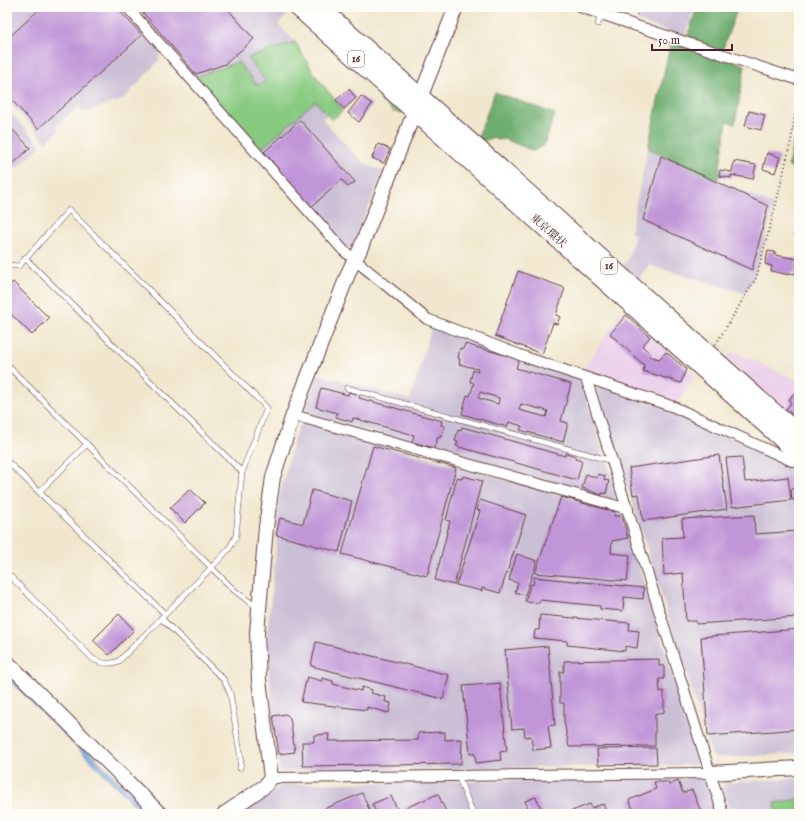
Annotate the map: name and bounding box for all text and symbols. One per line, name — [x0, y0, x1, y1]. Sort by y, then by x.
scale bar — [652, 26, 732, 52]
text: 50 m — [658, 33, 680, 48]
road number: 16 — [348, 51, 364, 67]
street label: 東京環状 — [527, 211, 569, 251]
road number: 16 — [601, 258, 617, 274]

